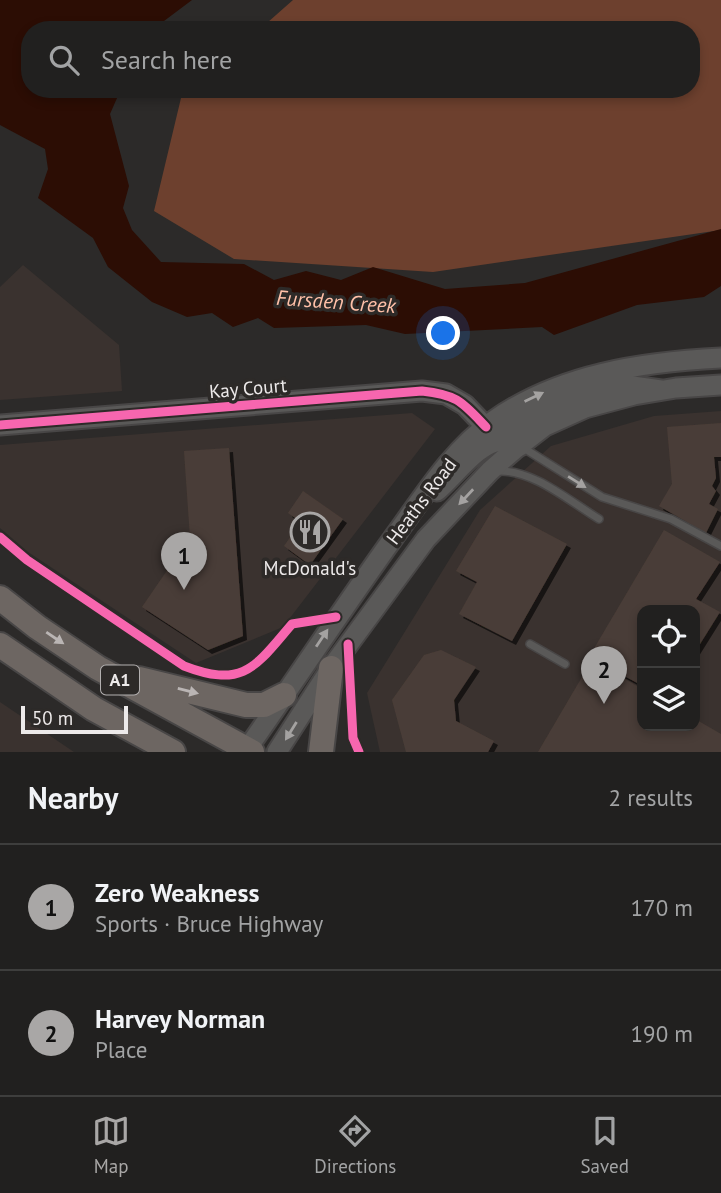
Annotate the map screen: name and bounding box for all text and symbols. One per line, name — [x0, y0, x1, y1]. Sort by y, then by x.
search box — [21, 21, 700, 98]
icon: search — [45, 41, 83, 79]
text: Search here — [101, 43, 232, 76]
water label: Fursden Creek — [275, 284, 398, 319]
your location — [426, 316, 460, 350]
street label: Kay Court — [208, 373, 288, 403]
one-way arrow — [524, 392, 544, 403]
street label: Heaths Road — [381, 453, 461, 549]
one-way arrow — [568, 476, 587, 489]
one-way arrow — [458, 488, 474, 505]
restaurant icon: McDonald's — [289, 511, 331, 553]
pin: 1 — [161, 532, 207, 590]
place label: McDonald's — [264, 556, 356, 580]
map controls — [637, 605, 700, 731]
button: locate — [637, 605, 700, 668]
one-way arrow — [315, 629, 328, 648]
one-way arrow — [46, 631, 64, 645]
pin: 2 — [581, 646, 627, 704]
road number: A1 — [101, 666, 139, 694]
button: layers — [637, 668, 700, 731]
one-way arrow — [177, 686, 199, 697]
scale bar — [21, 703, 128, 735]
text: 50 m — [32, 706, 73, 730]
one-way arrow — [285, 721, 298, 740]
text: Nearby — [28, 778, 118, 817]
text: 2 results — [609, 783, 693, 812]
text: Zero Weakness — [95, 876, 259, 909]
text: 1 — [44, 893, 58, 922]
text: 170 m — [631, 893, 693, 922]
text: Sports · Bruce Highway — [95, 909, 323, 938]
text: Harvey Norman — [95, 1002, 265, 1035]
text: 2 — [44, 1019, 58, 1048]
text: 190 m — [631, 1019, 693, 1048]
text: Place — [95, 1035, 148, 1064]
tab: Map — [92, 1112, 130, 1178]
tab: Directions — [314, 1112, 396, 1178]
tab: Saved — [581, 1112, 629, 1178]

